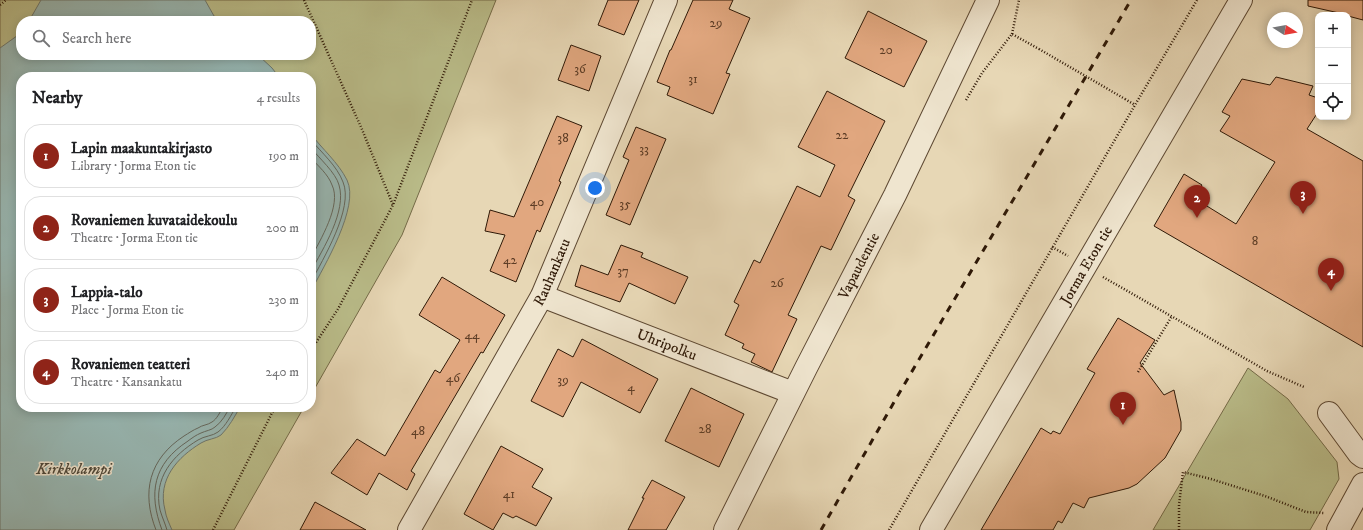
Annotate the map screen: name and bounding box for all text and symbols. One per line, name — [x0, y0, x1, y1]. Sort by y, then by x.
north arrow — [1267, 12, 1303, 48]
map controls — [1315, 12, 1351, 120]
button: + — [1315, 12, 1351, 48]
house number: 29 — [710, 15, 722, 31]
search box — [16, 16, 316, 60]
icon: search — [30, 27, 52, 49]
text: Search here — [62, 29, 131, 48]
house number: 20 — [879, 42, 893, 58]
button: − — [1315, 48, 1351, 84]
house number: 36 — [574, 61, 587, 77]
house number: 31 — [688, 71, 698, 87]
button: locate — [1315, 84, 1351, 120]
text: Nearby — [32, 87, 82, 109]
text: 4 results — [257, 90, 300, 106]
house number: 22 — [836, 127, 849, 143]
house number: 38 — [557, 130, 569, 146]
text: Lapin maakuntakirjasto — [71, 139, 212, 158]
house number: 33 — [639, 141, 649, 157]
text: 1 — [44, 148, 48, 164]
text: 190 m — [268, 148, 299, 164]
text: Library · Jorma Eton tie — [71, 158, 196, 174]
your location — [585, 178, 605, 198]
pin: 3 — [1290, 181, 1316, 214]
pin: 2 — [1184, 185, 1210, 218]
house number: 40 — [530, 194, 544, 210]
house number: 35 — [619, 196, 631, 212]
text: Rovaniemen kuvataidekoulu — [71, 211, 237, 230]
text: 2 — [43, 220, 49, 236]
text: 200 m — [266, 220, 299, 236]
street label: Jorma Eton tie — [1055, 222, 1117, 310]
text: Theatre · Jorma Eton tie — [71, 230, 198, 246]
street label: Vapaudentie — [834, 230, 884, 304]
house number: 8 — [1252, 233, 1258, 249]
street label: Rauhankatu — [529, 236, 575, 310]
house number: 42 — [503, 252, 518, 268]
pin: 4 — [1318, 258, 1344, 291]
house number: 37 — [617, 263, 629, 279]
house number: 26 — [770, 275, 785, 291]
text: Lappia-talo — [71, 283, 143, 302]
text: 3 — [44, 292, 48, 308]
text: 230 m — [268, 292, 299, 308]
text: Place · Jorma Eton tie — [71, 302, 184, 318]
street label: Uhripolku — [634, 325, 700, 365]
house number: 44 — [465, 327, 480, 343]
text: Rovaniemen teatteri — [71, 355, 190, 374]
text: 4 — [42, 364, 50, 380]
text: 240 m — [266, 364, 299, 380]
house number: 46 — [446, 370, 461, 386]
house number: 39 — [557, 372, 569, 388]
text: Theatre · Kansankatu — [71, 374, 182, 390]
house number: 4 — [627, 379, 635, 395]
pin: 1 — [1110, 392, 1136, 425]
house number: 28 — [699, 421, 711, 437]
house number: 48 — [411, 423, 425, 439]
water label: Kirkkolampi — [35, 459, 112, 479]
house number: 41 — [503, 486, 515, 502]

